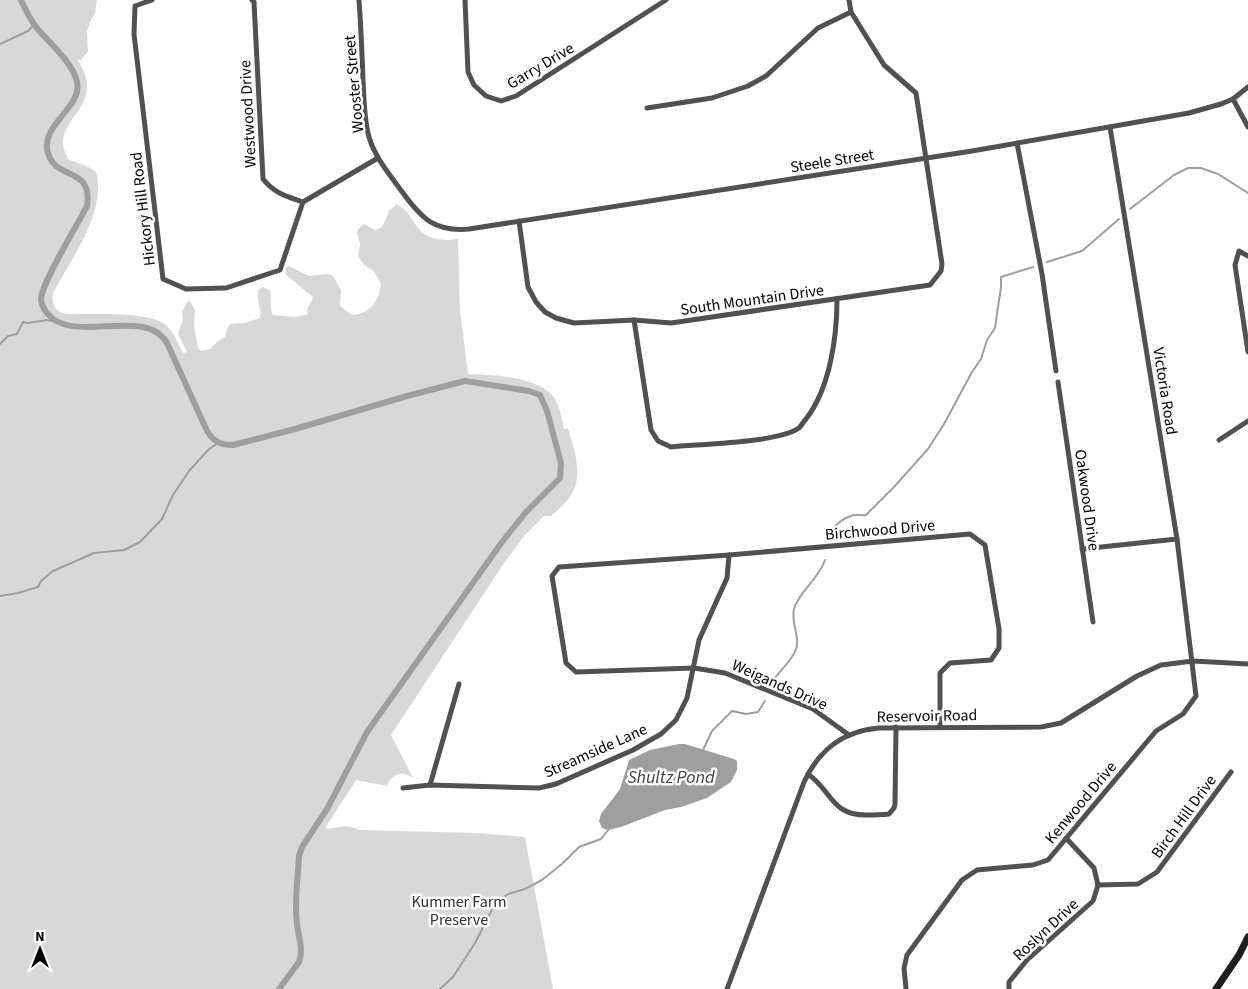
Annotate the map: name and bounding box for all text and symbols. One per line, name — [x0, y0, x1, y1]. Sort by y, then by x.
street label: Wooster Street — [339, 33, 369, 134]
street label: Garry Drive — [503, 37, 578, 95]
street label: Westwood Drive — [234, 59, 262, 168]
street label: Steele Street — [789, 143, 876, 178]
street label: Hickory Hill Road — [125, 151, 161, 267]
street label: South Mountain Drive — [679, 279, 825, 321]
street label: Victoria Road — [1147, 346, 1183, 436]
street label: Oakwood Drive — [1069, 448, 1105, 552]
street label: Birchwood Drive — [824, 514, 936, 546]
street label: Weigands Drive — [728, 654, 831, 716]
street label: Reservoir Road — [877, 704, 977, 728]
street label: Streamside Lane — [540, 718, 651, 784]
street label: Kenwood Drive — [1040, 757, 1122, 849]
water label: Shultz Pond — [627, 765, 715, 790]
street label: Birch Hill Drive — [1146, 770, 1222, 863]
park label: Kummer Farm Preserve — [411, 891, 507, 931]
street label: Roslyn Drive — [1008, 894, 1083, 966]
north arrow — [15, 924, 65, 974]
text: N — [35, 927, 45, 947]

